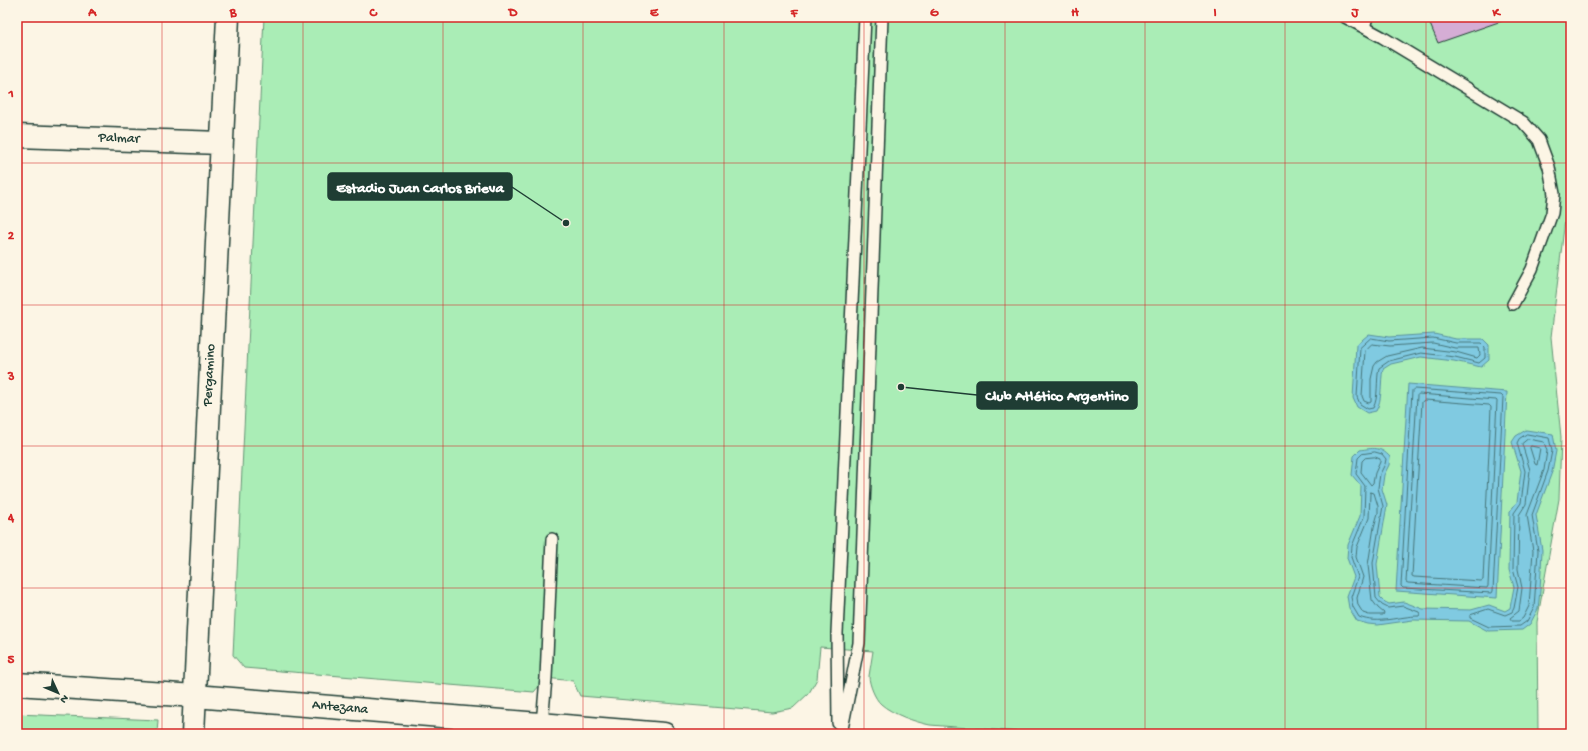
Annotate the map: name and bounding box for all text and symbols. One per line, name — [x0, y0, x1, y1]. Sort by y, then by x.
text: A — [87, 6, 97, 21]
text: B — [229, 6, 238, 21]
text: C — [368, 6, 378, 21]
text: D — [508, 6, 518, 21]
text: E — [650, 6, 659, 21]
text: F — [790, 6, 799, 21]
text: G — [930, 6, 939, 21]
text: H — [1071, 6, 1079, 21]
text: I — [1213, 6, 1217, 21]
text: J — [1351, 6, 1360, 21]
text: K — [1491, 6, 1501, 21]
text: 1 — [7, 87, 14, 102]
street label: Palmar — [97, 130, 141, 148]
callout: Estadio Juan Carlos Brieva — [328, 173, 512, 200]
text: Estadio Juan Carlos Brieva — [336, 180, 504, 198]
text: 2 — [8, 229, 15, 244]
street label: Pergamino — [200, 343, 220, 408]
text: 3 — [7, 370, 15, 385]
callout: Club Atlético Argentino — [977, 382, 1137, 409]
text: Club Atlético Argentino — [984, 388, 1129, 406]
text: 4 — [7, 511, 15, 526]
text: 5 — [8, 653, 15, 668]
north arrow — [38, 673, 78, 713]
text: N — [57, 692, 71, 705]
street label: Antezana — [311, 697, 370, 719]

